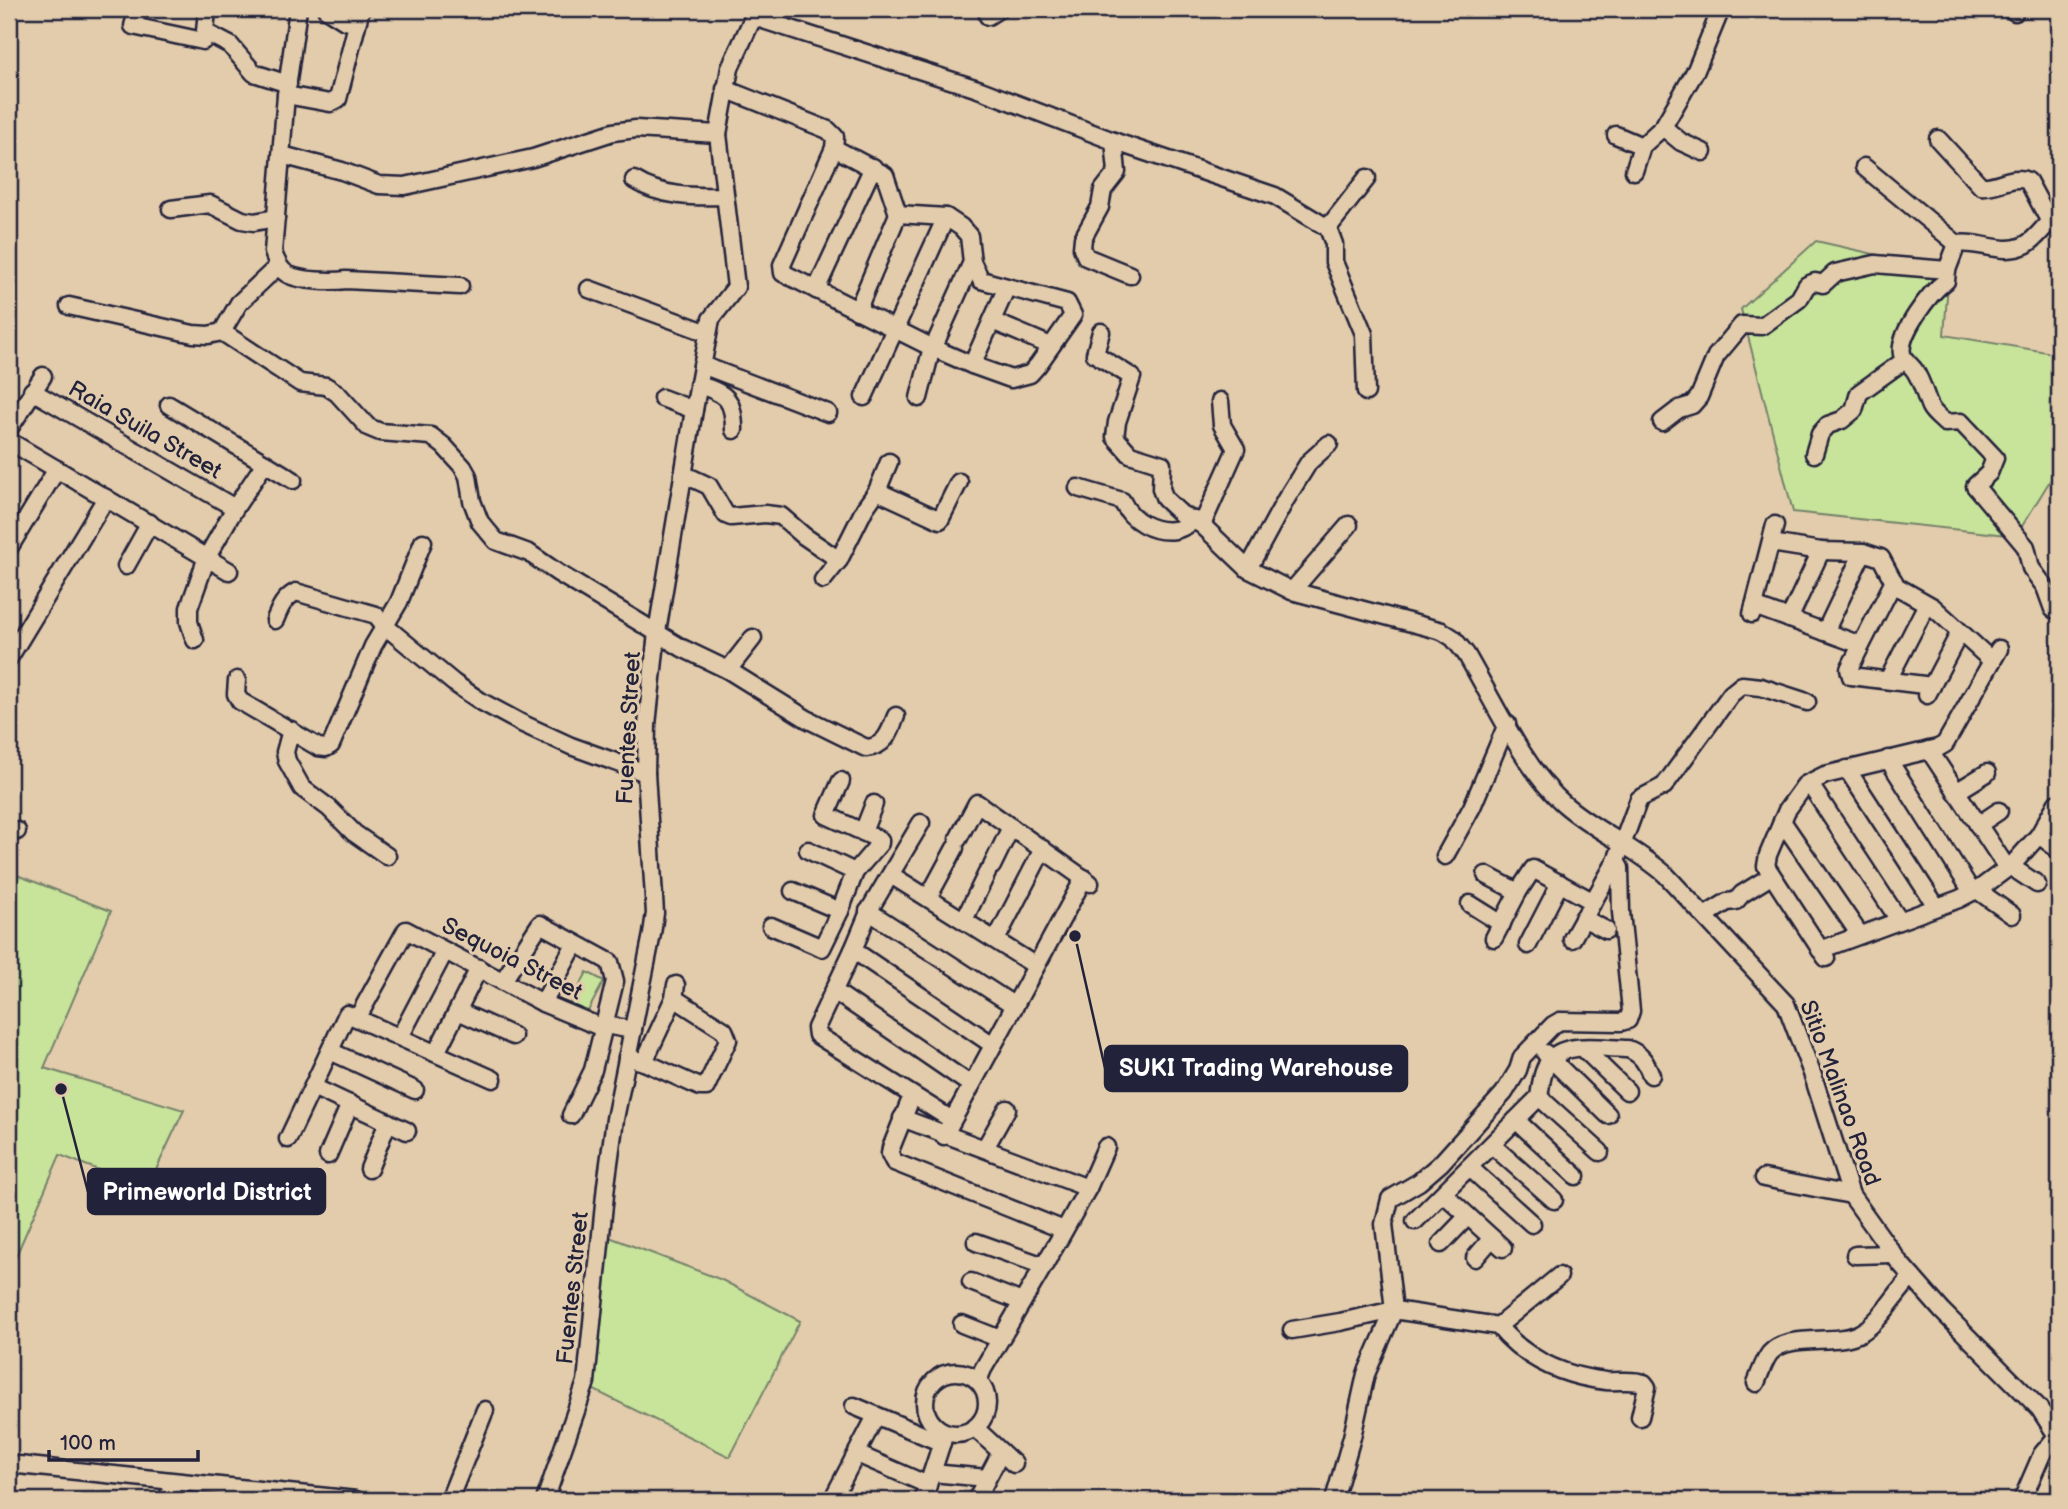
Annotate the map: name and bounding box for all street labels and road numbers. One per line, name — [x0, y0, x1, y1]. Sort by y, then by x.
street label: Raia Suila Street — [63, 375, 227, 485]
street label: Fuentes Street — [611, 651, 647, 805]
street label: Sequoia Street — [437, 912, 587, 1006]
street label: Sitio Malinao Road — [1793, 996, 1887, 1190]
street label: Fuentes Street — [551, 1210, 595, 1366]

